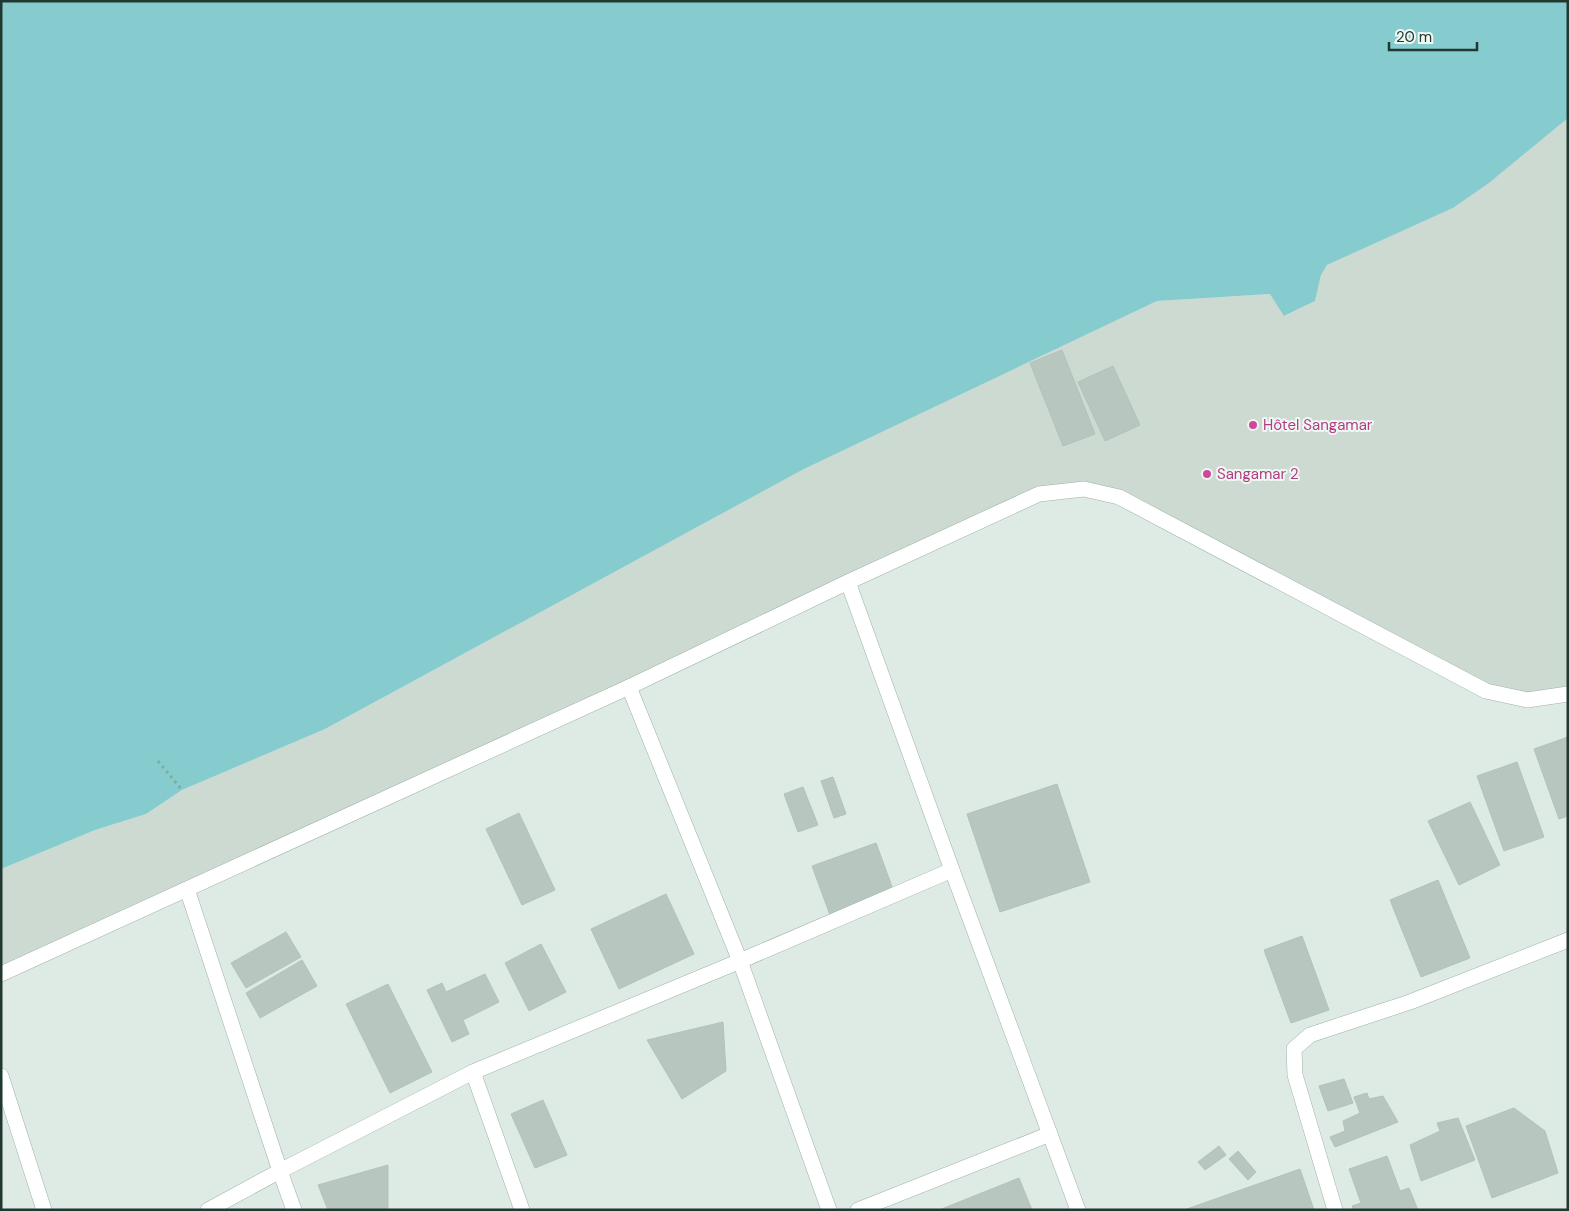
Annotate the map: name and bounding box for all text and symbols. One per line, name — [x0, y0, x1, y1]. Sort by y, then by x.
scale bar — [1389, 20, 1476, 52]
text: 20 m — [1396, 27, 1432, 47]
place label: Hôtel Sangamar — [1263, 415, 1373, 435]
marker: Hôtel Sangamar — [1247, 419, 1259, 431]
place label: Sangamar 2 — [1217, 464, 1299, 484]
marker: Sangamar 2 — [1201, 468, 1213, 480]

